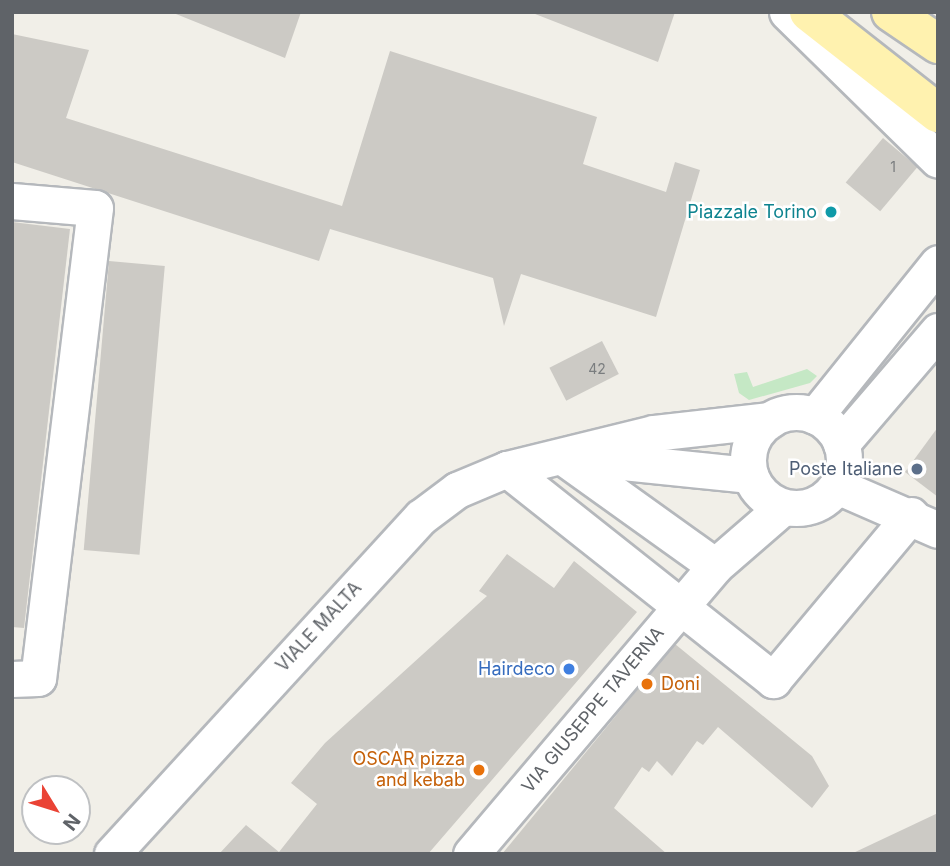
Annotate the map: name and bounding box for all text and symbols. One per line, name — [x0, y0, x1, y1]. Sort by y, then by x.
house number: 1 — [890, 159, 896, 175]
place label: Piazzale Torino — [687, 201, 817, 223]
marker: Piazzale Torino — [823, 204, 839, 220]
house number: 42 — [588, 361, 606, 377]
place label: Poste Italiane — [789, 458, 903, 480]
marker: Poste Italiane — [909, 461, 925, 477]
street label: VIALE MALTA — [272, 577, 366, 677]
street label: VIA GIUSEPPE TAVERNA — [517, 623, 669, 797]
place label: Hairdeco — [478, 658, 555, 680]
marker: Hairdeco — [561, 661, 577, 677]
place label: Doni — [661, 673, 700, 695]
marker: Doni — [639, 676, 655, 692]
place label: OSCAR pizza and kebab — [352, 749, 465, 792]
marker: OSCAR pizza and kebab — [471, 762, 487, 778]
north arrow — [21, 775, 91, 845]
text: N — [58, 809, 85, 835]

